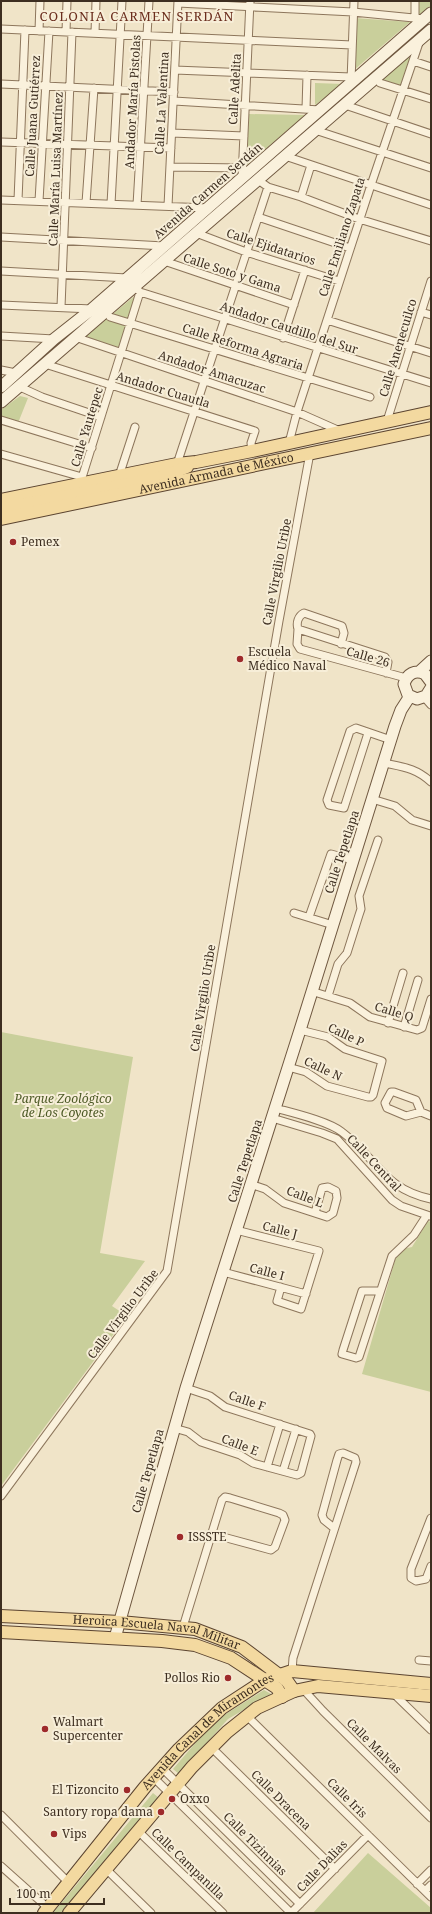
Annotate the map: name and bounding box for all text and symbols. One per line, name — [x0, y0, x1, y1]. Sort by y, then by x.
district label: COLONIA CARMEN SERDÁN — [40, 7, 234, 25]
street label: Andador María Pistolas — [120, 34, 145, 169]
street label: Calle La Valentina — [150, 51, 173, 155]
street label: Calle Adelita — [224, 53, 245, 125]
street label: Calle Juana Gutiérrez — [21, 55, 44, 177]
street label: Calle María Luisa Martínez — [44, 91, 67, 247]
street label: Avenida Carmen Serdán — [150, 139, 266, 243]
street label: Calle Emiliano Zapata — [314, 175, 369, 299]
street label: Calle Ejidatarios — [224, 224, 318, 269]
street label: Calle Soto y Gama — [181, 249, 284, 296]
street label: Andador Caudillo del Sur — [218, 297, 361, 358]
street label: Calle Anenecuilco — [375, 297, 421, 399]
street label: Calle Reforma Agraria — [180, 319, 306, 374]
street label: Andador Amacuzac — [156, 346, 268, 397]
street label: Andador Cuautla — [114, 367, 212, 412]
street label: Calle Yautepec — [66, 385, 107, 469]
street label: Avenida Armada de México — [137, 448, 295, 498]
street label: Calle Virgilio Uribe — [258, 517, 295, 627]
place label: Pemex — [21, 533, 59, 550]
marker: Pemex — [8, 537, 18, 547]
street label: Calle 26 — [344, 642, 392, 671]
place label: Escuela Médico Naval — [248, 643, 326, 674]
marker: Escuela Médico Naval — [235, 654, 245, 664]
street label: Calle Tepetlapa — [320, 808, 363, 896]
street label: Calle Virgilio Uribe — [186, 943, 219, 1053]
street label: Calle Q — [373, 998, 416, 1026]
street label: Calle P — [325, 1019, 367, 1050]
street label: Calle N — [301, 1052, 345, 1085]
park label: Parque Zoológico de Los Coyotes — [13, 1090, 112, 1121]
street label: Calle Tepetlapa — [223, 1117, 266, 1205]
street label: Calle Central — [343, 1130, 406, 1195]
street label: Calle L — [284, 1182, 326, 1211]
street label: Calle J — [261, 1217, 299, 1242]
street label: Calle I — [248, 1259, 286, 1284]
street label: Calle Virgilio Uribe — [83, 1265, 162, 1362]
street label: Calle F — [226, 1386, 268, 1415]
street label: Calle Tepetlapa — [127, 1427, 168, 1515]
street label: Calle E — [219, 1430, 261, 1459]
place label: ISSSTE — [188, 1528, 227, 1545]
marker: ISSSTE — [175, 1532, 185, 1542]
street label: Heroica Escuela Naval Militar — [72, 1611, 243, 1654]
street label: Avenida Canal de Miramontes — [137, 1669, 276, 1793]
place label: Pollos Rio — [164, 1669, 220, 1686]
marker: Pollos Rio — [223, 1673, 233, 1683]
place label: Walmart Supercenter — [53, 1713, 123, 1744]
street label: Calle Malvas — [343, 1714, 406, 1777]
marker: Walmart Supercenter — [40, 1724, 50, 1734]
street label: Calle Dracena — [247, 1766, 315, 1834]
street label: Calle Iris — [324, 1774, 371, 1821]
place label: El Tizoncito — [52, 1781, 119, 1798]
marker: El Tizoncito — [122, 1785, 132, 1795]
place label: Oxxo — [180, 1790, 210, 1807]
marker: Oxxo — [167, 1794, 177, 1804]
place label: Santory ropa dama — [43, 1803, 153, 1820]
marker: Santory ropa dama — [156, 1807, 166, 1817]
street label: Calle Tizinnias — [220, 1808, 291, 1879]
street label: Calle Campanilla — [148, 1824, 229, 1903]
place label: Vips — [62, 1825, 87, 1842]
marker: Vips — [49, 1829, 59, 1839]
street label: Calle Dalias — [292, 1836, 351, 1895]
scale bar — [10, 1880, 104, 1906]
text: 100 m — [16, 1885, 51, 1902]

